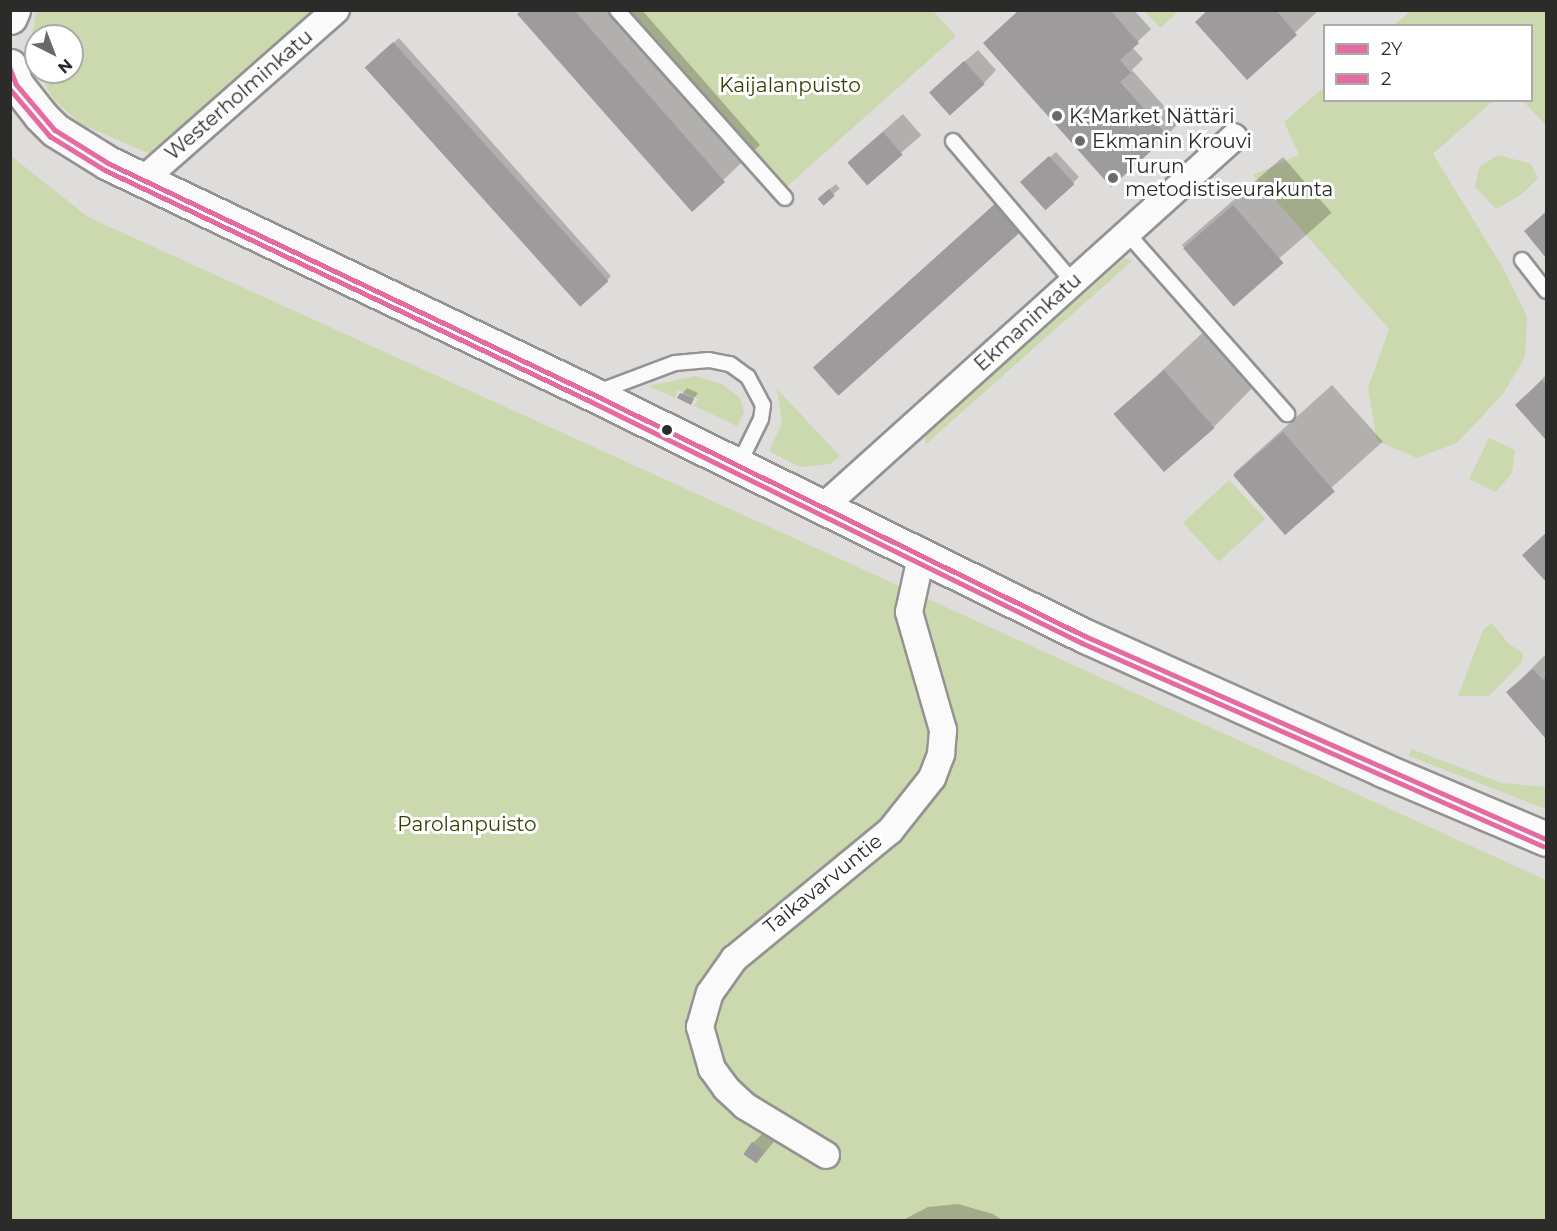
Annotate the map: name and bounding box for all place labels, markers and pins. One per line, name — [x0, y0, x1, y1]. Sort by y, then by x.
place label: K-Market Nättäri — [1069, 104, 1235, 128]
marker: K-Market Nättäri — [1050, 109, 1064, 123]
place label: Ekmanin Krouvi — [1092, 129, 1252, 153]
marker: Ekmanin Krouvi — [1073, 134, 1087, 148]
place label: Turun metodistiseurakunta — [1125, 154, 1333, 201]
marker: Turun metodistiseurakunta — [1106, 171, 1120, 185]
unlabelled marker — [661, 424, 673, 436]

